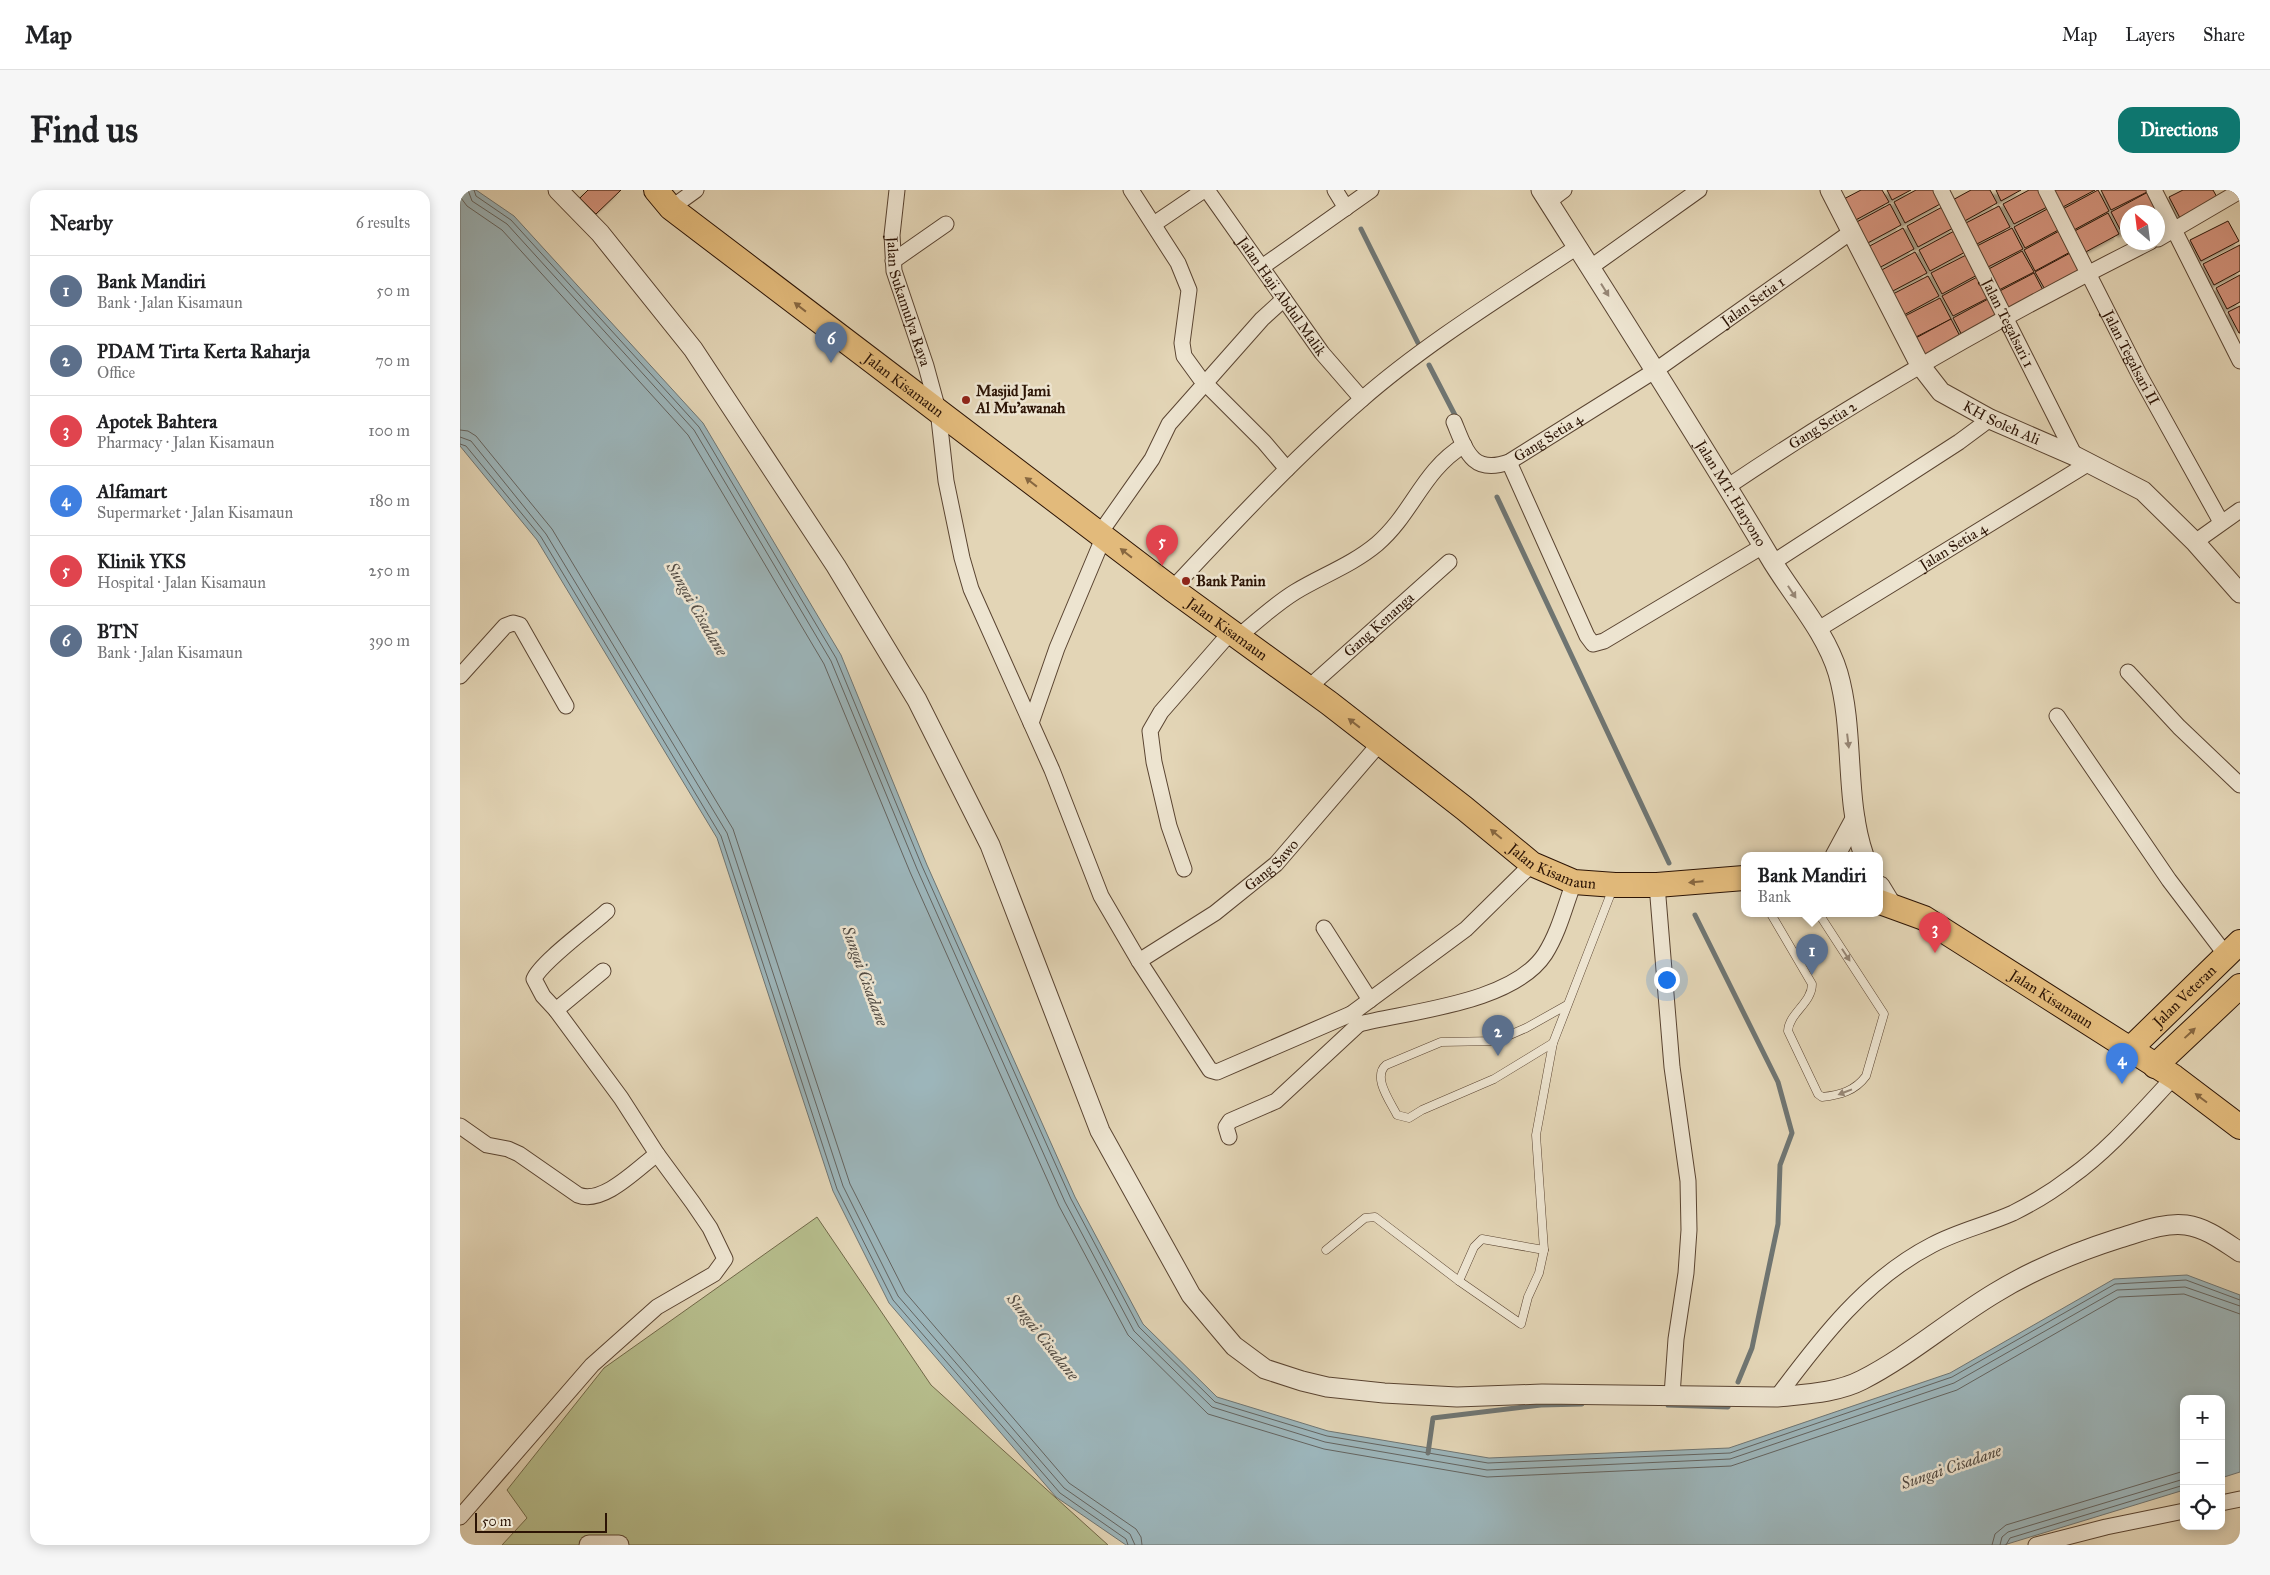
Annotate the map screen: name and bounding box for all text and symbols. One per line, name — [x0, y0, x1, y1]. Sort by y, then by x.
text: Map — [25, 20, 72, 50]
text: Map — [2062, 24, 2097, 46]
text: Layers — [2125, 24, 2175, 46]
text: Share — [2203, 24, 2245, 46]
button: Directions — [2118, 107, 2240, 153]
text: Find us — [30, 109, 138, 152]
north arrow — [2120, 205, 2165, 250]
text: Nearby — [50, 210, 113, 236]
text: 6 results — [356, 213, 410, 232]
street label: Jalan Haji Abdul Malik — [1232, 232, 1330, 359]
street label: Jalan Sukamulya Raya — [882, 234, 935, 369]
text: Bank Mandiri — [97, 270, 206, 293]
street label: Jalan Setia 1 — [1716, 273, 1788, 332]
street label: Jalan Tegalsari 1 — [1976, 274, 2038, 371]
text: 1 — [63, 281, 69, 300]
text: 50 m — [376, 281, 410, 300]
one-way arrow — [1601, 283, 1610, 296]
text: Bank · Jalan Kisamaun — [97, 293, 243, 312]
one-way arrow — [794, 301, 807, 312]
street label: Jalan Tegalsari II — [2097, 305, 2163, 408]
pin: 6 — [815, 322, 847, 363]
text: PDAM Tirta Kerta Raharja — [97, 340, 310, 363]
street label: Jalan Kisamaun — [858, 348, 947, 421]
text: 2 — [62, 351, 70, 370]
text: 70 m — [375, 351, 410, 370]
text: Office — [97, 363, 135, 382]
place label: Masjid Jami Al Mu’awanah — [975, 382, 1066, 417]
marker: Masjid Jami Al Mu’awanah — [960, 394, 972, 406]
street label: Gang Setia 2 — [1785, 397, 1861, 453]
street label: KH Soleh Ali — [1960, 397, 2043, 449]
street label: Gang Setia 4 — [1510, 409, 1587, 466]
text: Apotek Bahtera — [97, 410, 217, 433]
text: 3 — [63, 421, 69, 440]
text: 100 m — [368, 421, 410, 440]
text: Pharmacy · Jalan Kisamaun — [97, 433, 274, 452]
street label: Jalan MT. Haryono — [1690, 435, 1770, 550]
one-way arrow — [1024, 477, 1038, 487]
text: Alfamart — [97, 480, 167, 503]
text: 4 — [62, 491, 70, 510]
text: 180 m — [369, 491, 410, 510]
text: Supermarket · Jalan Kisamaun — [97, 503, 293, 522]
street label: Jalan Setia 4 — [1915, 518, 1991, 576]
pin: 5 — [1146, 525, 1178, 566]
one-way arrow — [1119, 548, 1132, 559]
text: Klinik YKS — [97, 550, 186, 573]
water label: Sungai Cisadane — [662, 558, 732, 660]
text: 5 — [62, 561, 70, 580]
text: 250 m — [369, 561, 410, 580]
place label: Bank Panin — [1196, 572, 1266, 590]
text: Hospital · Jalan Kisamaun — [97, 573, 266, 592]
marker: Bank Panin — [1180, 575, 1192, 587]
one-way arrow — [1787, 585, 1796, 598]
street label: Gang Kenanga — [1340, 588, 1418, 661]
street label: Jalan Kisamaun — [1181, 593, 1271, 664]
text: BTN — [97, 620, 139, 643]
text: 6 — [62, 631, 70, 650]
text: 390 m — [369, 631, 410, 650]
text: Bank · Jalan Kisamaun — [97, 643, 243, 662]
one-way arrow — [1348, 717, 1361, 728]
one-way arrow — [1844, 733, 1852, 749]
one-way arrow — [1489, 829, 1502, 840]
street label: Gang Sawo — [1241, 835, 1302, 895]
street label: Jalan Kisamaun — [1503, 838, 1597, 893]
popup — [1741, 852, 1883, 917]
text: Bank Mandiri — [1758, 864, 1866, 887]
one-way arrow — [1688, 879, 1704, 887]
text: Bank — [1758, 887, 1791, 906]
pin: 3 — [1919, 912, 1951, 953]
water label: Sungai Cisadane — [838, 923, 892, 1030]
pin: 1 — [1796, 934, 1828, 975]
one-way arrow — [1841, 948, 1851, 961]
street label: Jalan Veteran — [2148, 961, 2220, 1033]
street label: Jalan Kisamaun — [2004, 965, 2097, 1032]
your location — [1654, 967, 1680, 993]
pin: 2 — [1482, 1015, 1514, 1056]
one-way arrow — [2184, 1027, 2196, 1039]
pin: 4 — [2106, 1043, 2138, 1084]
one-way arrow — [1837, 1089, 1852, 1096]
one-way arrow — [2195, 1092, 2208, 1103]
water label: Sungai Cisadane — [1003, 1289, 1083, 1385]
map controls — [2180, 1395, 2225, 1530]
button: + — [2180, 1395, 2225, 1440]
button: − — [2180, 1440, 2225, 1485]
water label: Sungai Cisadane — [1897, 1441, 2005, 1493]
button: locate — [2180, 1485, 2225, 1530]
scale bar — [475, 1510, 608, 1533]
text: 50 m — [482, 1513, 511, 1530]

